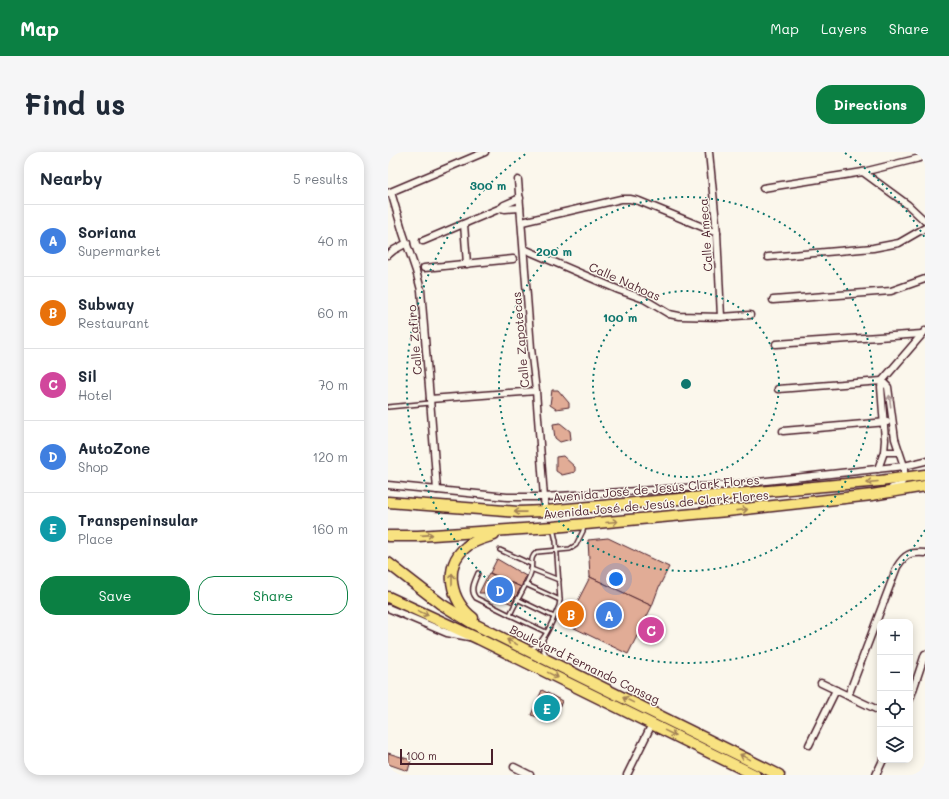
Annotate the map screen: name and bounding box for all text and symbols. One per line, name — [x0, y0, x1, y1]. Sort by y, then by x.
text: Map — [20, 16, 59, 41]
text: Map — [770, 19, 799, 38]
text: Layers — [821, 19, 867, 38]
text: Share — [889, 19, 929, 38]
button: Directions — [816, 85, 925, 124]
text: Find us — [24, 86, 125, 122]
text: Nearby — [40, 167, 102, 189]
text: 5 results — [293, 170, 348, 187]
text: 300 m — [470, 177, 506, 193]
street label: Calle Ameca — [694, 198, 716, 272]
text: Soriana — [78, 222, 136, 242]
text: A — [48, 232, 58, 249]
text: 40 m — [318, 232, 348, 249]
text: Supermarket — [78, 242, 161, 259]
text: 200 m — [536, 243, 572, 259]
street label: Calle Nahoas — [587, 258, 664, 304]
street label: Calle Zapotecas — [508, 291, 532, 389]
text: Subway — [78, 294, 134, 314]
text: B — [49, 304, 57, 321]
text: 60 m — [318, 304, 348, 321]
street label: Calle Zafiro — [403, 304, 425, 376]
text: 100 m — [603, 309, 637, 325]
text: Restaurant — [78, 314, 149, 331]
text: Sil — [78, 366, 97, 386]
text: C — [48, 376, 58, 393]
text: 70 m — [318, 376, 348, 393]
centre of rings — [679, 377, 693, 391]
text: Hotel — [78, 386, 112, 403]
one-way arrow — [886, 395, 893, 408]
text: AutoZone — [78, 438, 150, 458]
text: D — [48, 448, 58, 465]
text: 120 m — [312, 448, 348, 465]
text: Shop — [78, 458, 108, 475]
street label: Avenida José de Jesús Clark Flores — [552, 471, 760, 505]
one-way arrow — [866, 478, 879, 486]
street label: Avenida José de Jesús de Clark Flores — [543, 486, 770, 522]
one-way arrow — [735, 506, 748, 513]
one-way arrow — [514, 508, 527, 516]
text: Transpeninsular — [78, 510, 198, 530]
one-way arrow — [605, 518, 618, 525]
text: E — [49, 520, 57, 537]
text: 160 m — [312, 520, 348, 537]
text: Place — [78, 530, 113, 547]
one-way arrow — [420, 532, 433, 539]
your location — [606, 569, 626, 589]
one-way arrow — [448, 573, 456, 586]
pin: D — [487, 575, 513, 605]
button: Save — [40, 576, 190, 615]
button: Share — [198, 576, 348, 615]
pin: B — [558, 599, 584, 629]
pin: A — [596, 600, 622, 630]
one-way arrow — [417, 610, 429, 617]
pin: C — [638, 615, 664, 645]
map controls — [877, 619, 913, 763]
button: + — [877, 619, 913, 655]
street label: Boulevard Fernando Consag — [508, 621, 662, 707]
one-way arrow — [506, 638, 518, 645]
button: − — [877, 655, 913, 691]
one-way arrow — [547, 672, 559, 679]
button: locate — [877, 691, 913, 727]
pin: E — [534, 693, 560, 723]
one-way arrow — [622, 696, 634, 703]
button: layers — [877, 727, 913, 763]
one-way arrow — [664, 730, 676, 737]
scale bar — [400, 747, 493, 766]
text: 100 m — [406, 748, 437, 763]
one-way arrow — [739, 753, 751, 761]

